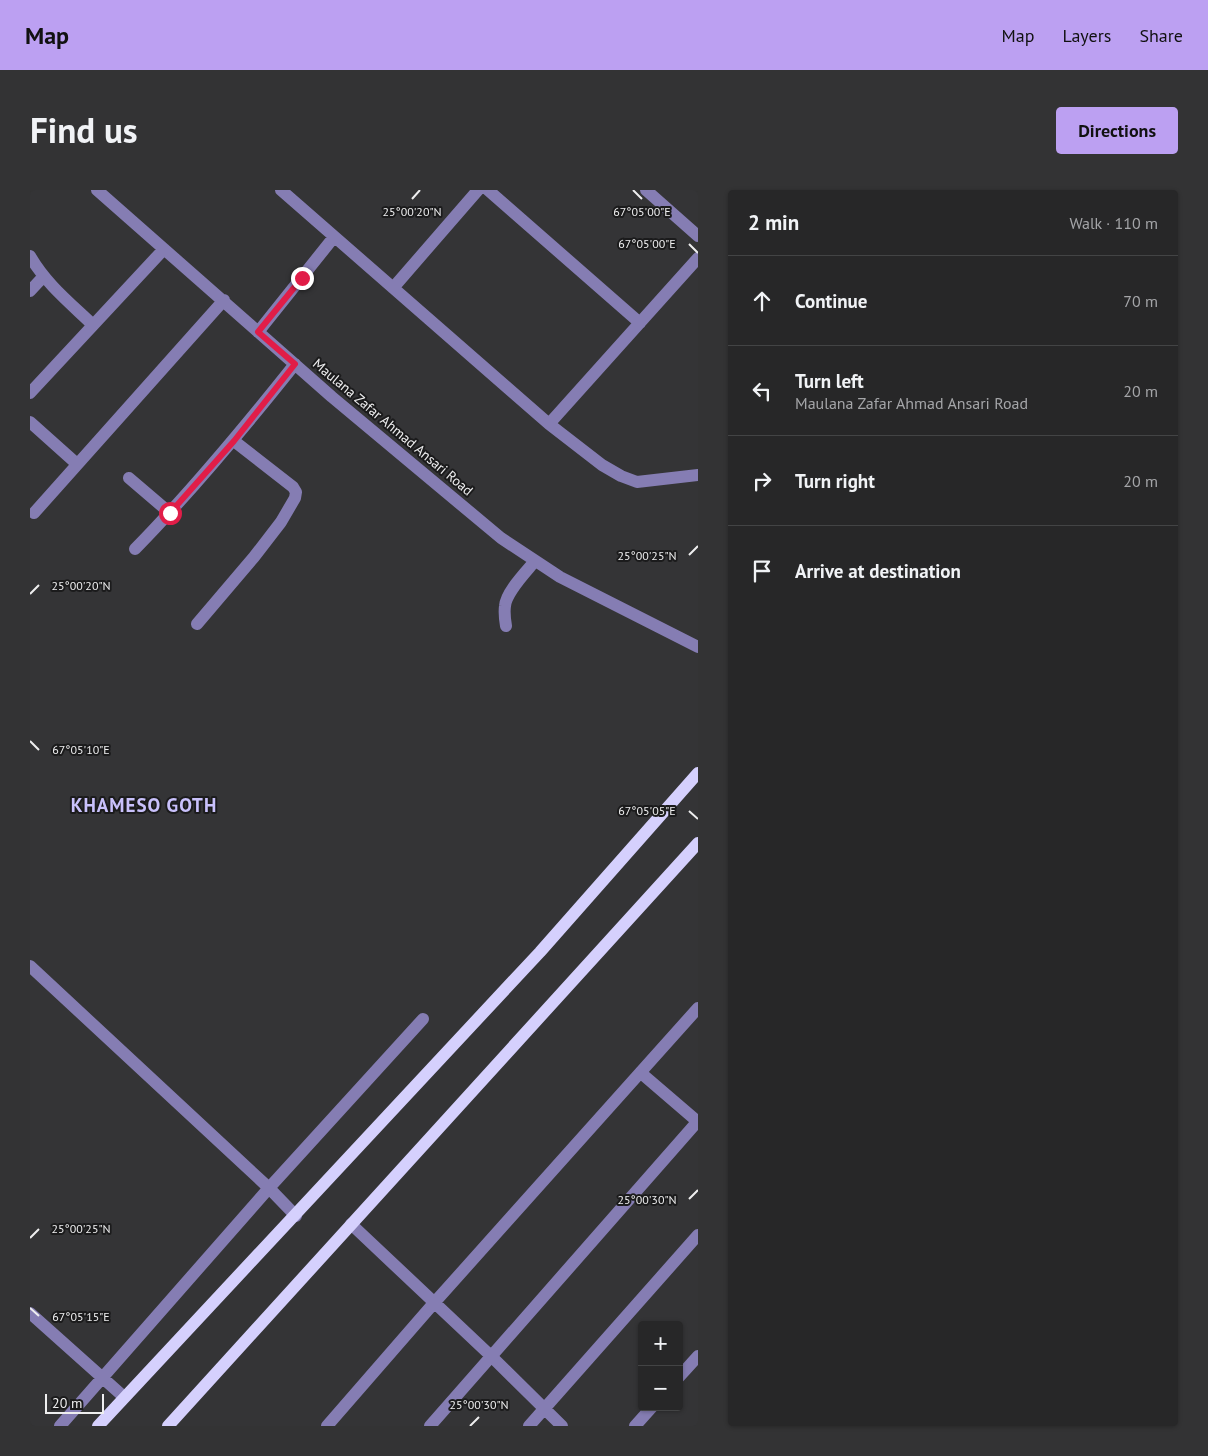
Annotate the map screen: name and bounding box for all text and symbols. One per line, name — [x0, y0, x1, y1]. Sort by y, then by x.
text: Map — [25, 20, 69, 51]
text: Map — [1002, 24, 1034, 47]
text: Layers — [1062, 24, 1111, 47]
text: Share — [1139, 24, 1183, 47]
text: Find us — [30, 107, 138, 153]
button: Directions — [1056, 107, 1178, 154]
text: 25°00'20"N — [382, 204, 442, 219]
text: 67°05'00"E — [613, 204, 671, 219]
text: 2 min — [748, 209, 799, 236]
text: Walk · 110 m — [1069, 213, 1158, 233]
text: 67°05'00"E — [618, 236, 676, 251]
route end — [291, 267, 314, 290]
icon: ahead — [748, 287, 776, 315]
text: Continue — [795, 289, 867, 313]
text: 70 m — [1123, 291, 1158, 311]
street label: Maulana Zafar Ahmad Ansari Road — [309, 355, 477, 499]
text: Turn left — [795, 369, 864, 393]
icon: left — [748, 377, 776, 405]
text: 20 m — [1123, 381, 1158, 401]
text: Maulana Zafar Ahmad Ansari Road — [795, 393, 1028, 413]
icon: right — [748, 467, 776, 495]
text: Turn right — [795, 469, 875, 493]
text: 20 m — [1123, 471, 1158, 491]
route start — [159, 502, 182, 525]
text: 25°00'25"N — [617, 548, 677, 563]
icon: arrive — [748, 557, 776, 585]
text: Arrive at destination — [795, 559, 961, 583]
text: 25°00'20"N — [51, 578, 111, 593]
text: 67°05'10"E — [52, 742, 110, 757]
district label: KHAMESO GOTH — [71, 793, 217, 817]
text: 67°05'05"E — [618, 803, 676, 818]
text: 25°00'30"N — [617, 1192, 677, 1207]
text: 25°00'25"N — [51, 1221, 111, 1236]
text: 67°05'15"E — [52, 1309, 110, 1324]
map controls — [638, 1321, 683, 1411]
button: + — [638, 1321, 683, 1366]
button: − — [638, 1366, 683, 1411]
scale bar — [45, 1391, 104, 1414]
text: 20 m — [52, 1394, 82, 1412]
text: 25°00'30"N — [449, 1397, 509, 1412]

